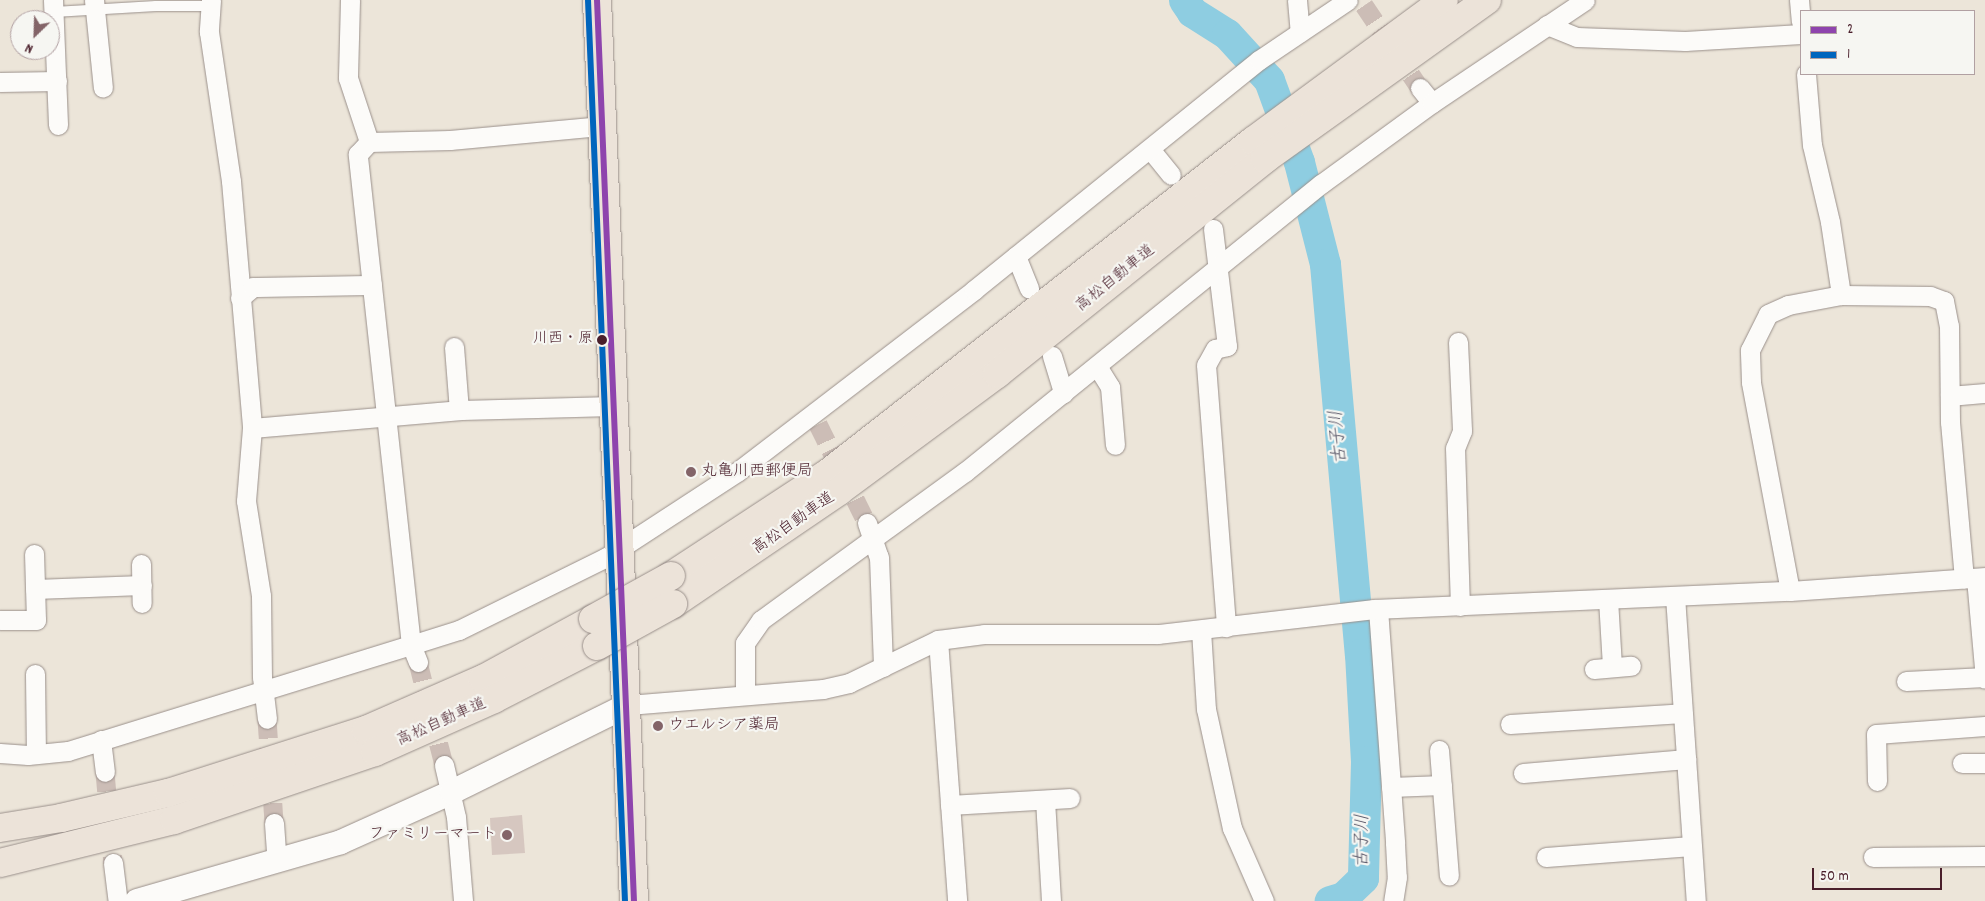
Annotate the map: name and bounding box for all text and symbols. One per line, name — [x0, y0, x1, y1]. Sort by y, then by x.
north arrow — [10, 10, 60, 60]
legend — [1800, 10, 1975, 75]
text: 2 — [1847, 19, 1854, 41]
text: N — [22, 37, 37, 58]
text: 1 — [1847, 44, 1850, 66]
street label: 高松自動車道 — [1073, 241, 1159, 317]
place label: 川西・原 — [533, 331, 593, 349]
marker: 川西・原 — [597, 335, 607, 345]
water label: 古子川 — [1327, 409, 1353, 465]
place label: 丸亀川西郵便局 — [701, 462, 813, 482]
marker: 丸亀川西郵便局 — [685, 466, 697, 478]
street label: 高松自動車道 — [749, 489, 839, 559]
street label: 高松自動車道 — [394, 695, 490, 751]
place label: ウエルシア薬局 — [668, 716, 780, 736]
marker: ウエルシア薬局 — [652, 720, 664, 732]
water label: 古子川 — [1353, 814, 1375, 868]
place label: ファミリーマート — [369, 825, 497, 845]
marker: ファミリーマート — [501, 829, 513, 841]
scale bar — [1815, 858, 1945, 890]
text: 50 m — [1820, 866, 1849, 888]

